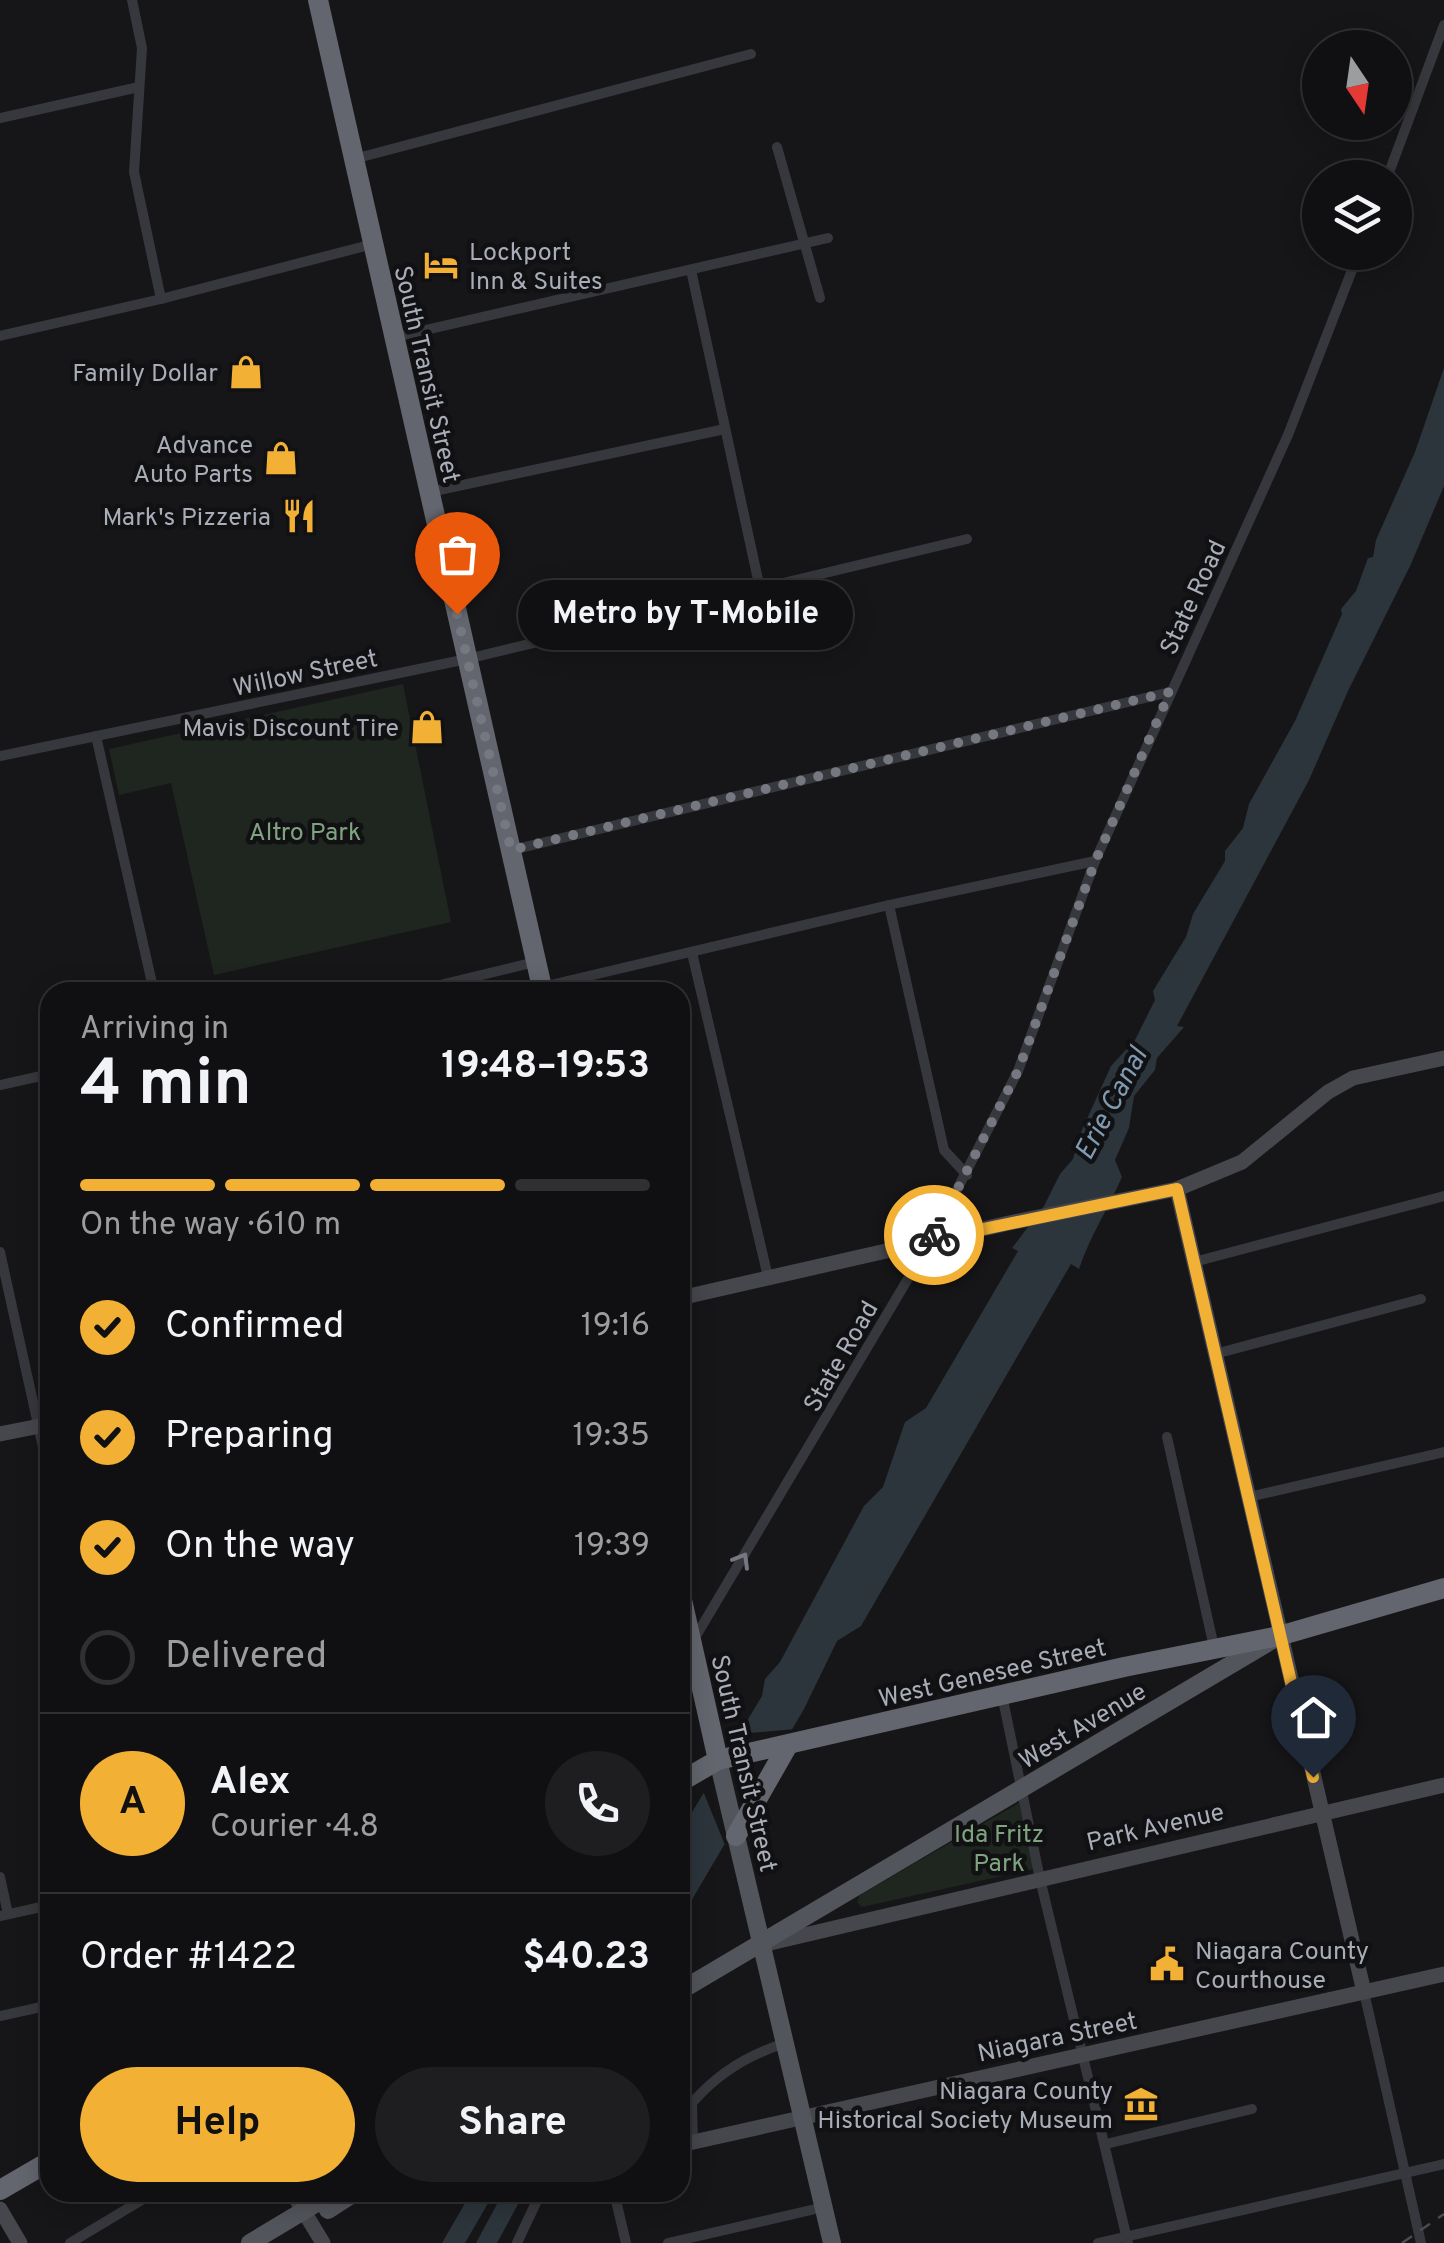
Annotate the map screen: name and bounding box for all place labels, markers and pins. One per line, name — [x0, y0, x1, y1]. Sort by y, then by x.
place label: Lockport Inn & Suites — [469, 238, 603, 299]
hotel icon: Lockport Inn & Suites — [422, 246, 460, 284]
shop icon: Family Dollar — [227, 353, 265, 391]
place label: Family Dollar — [72, 359, 218, 391]
place label: Advance Auto Parts — [133, 431, 253, 492]
shop icon: Advance Auto Parts — [262, 439, 300, 477]
restaurant icon: Mark's Pizzeria — [280, 497, 318, 535]
place label: Mark's Pizzeria — [102, 503, 271, 535]
pin — [415, 512, 500, 615]
callout: Metro by T-Mobile — [517, 579, 852, 649]
shop icon: Mavis Discount Tire — [408, 708, 446, 746]
place label: Mavis Discount Tire — [183, 714, 399, 746]
pin — [1271, 1675, 1356, 1778]
place label: Niagara County Courthouse — [1195, 1937, 1369, 1998]
public building icon: Niagara County Courthouse — [1148, 1945, 1186, 1983]
place label: Niagara County Historical Society Museum — [817, 2077, 1113, 2138]
museum icon: Niagara County Historical Society Museum — [1122, 2085, 1160, 2123]

